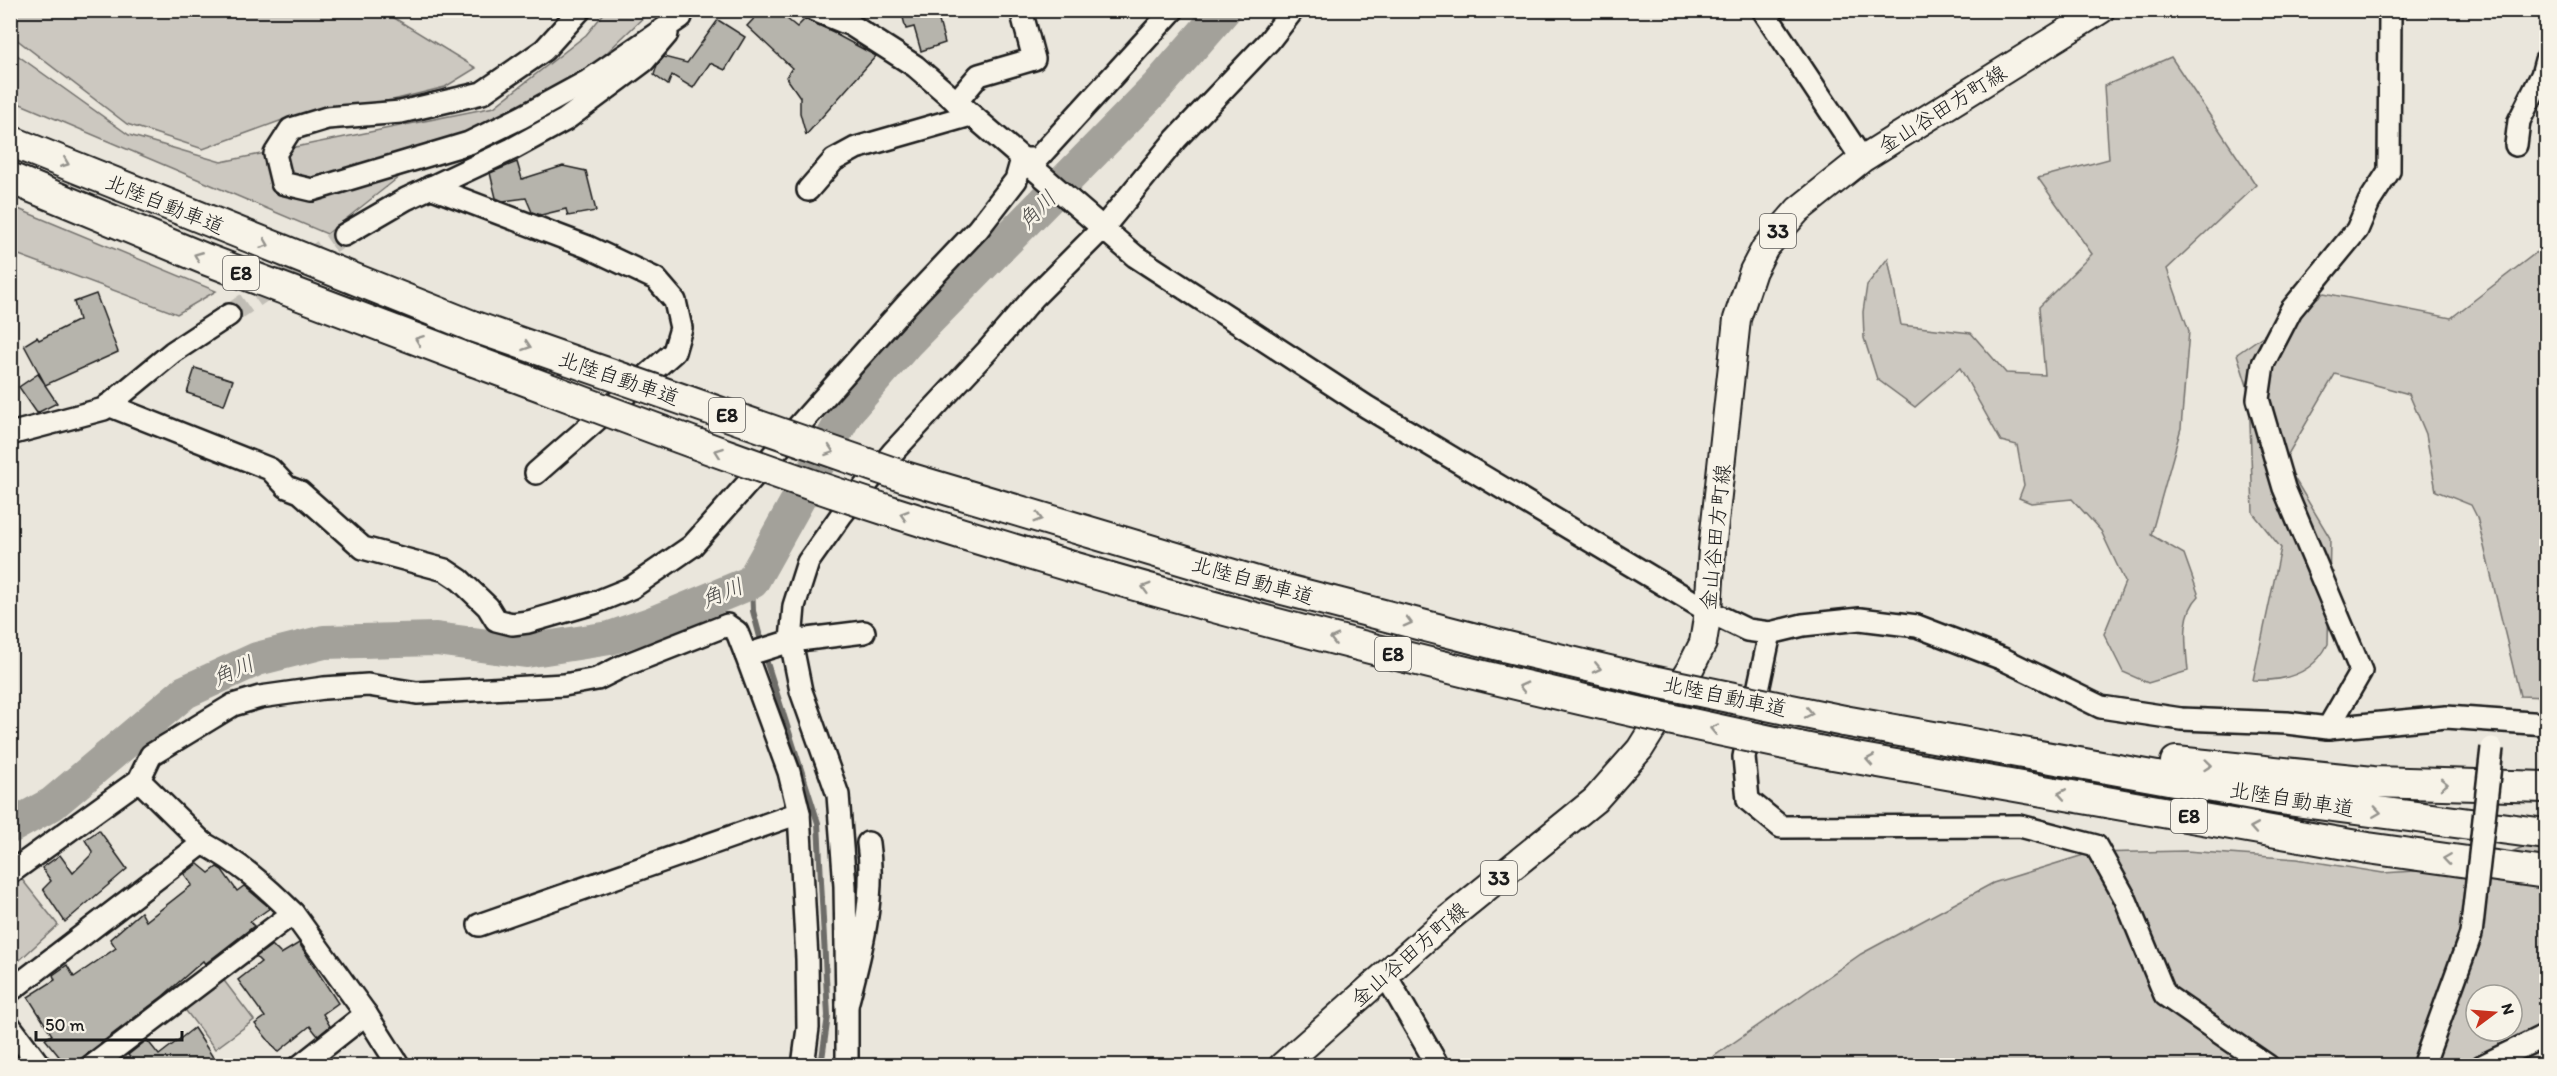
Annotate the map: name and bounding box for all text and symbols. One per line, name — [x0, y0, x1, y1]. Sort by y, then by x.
street label: 金山谷田方町線 — [1873, 59, 2011, 159]
one-way arrow — [58, 156, 69, 168]
street label: 北陸自動車道 — [102, 169, 228, 239]
water label: 角川 — [1012, 185, 1062, 235]
road number: 33 — [1760, 214, 1796, 248]
one-way arrow — [258, 237, 269, 249]
one-way arrow — [193, 251, 204, 263]
road number: E8 — [223, 256, 259, 290]
one-way arrow — [414, 335, 425, 348]
one-way arrow — [521, 338, 532, 351]
street label: 北陸自動車道 — [555, 346, 683, 410]
road number: E8 — [709, 398, 745, 432]
one-way arrow — [825, 444, 835, 457]
one-way arrow — [714, 447, 725, 460]
street label: 金山谷田方町線 — [1695, 463, 1735, 611]
one-way arrow — [899, 510, 910, 522]
one-way arrow — [1032, 511, 1043, 523]
street label: 北陸自動車道 — [1189, 551, 1317, 609]
water label: 角川 — [697, 572, 747, 614]
one-way arrow — [1141, 583, 1152, 595]
one-way arrow — [1403, 614, 1413, 627]
one-way arrow — [1329, 634, 1339, 647]
road number: E8 — [1375, 637, 1411, 671]
water label: 角川 — [207, 650, 259, 692]
one-way arrow — [1592, 661, 1602, 674]
street label: 北陸自動車道 — [1661, 671, 1789, 721]
one-way arrow — [1519, 681, 1529, 694]
one-way arrow — [1803, 706, 1813, 719]
one-way arrow — [1709, 723, 1719, 736]
one-way arrow — [1866, 754, 1876, 767]
one-way arrow — [2203, 759, 2212, 771]
street label: 北陸自動車道 — [2228, 777, 2356, 821]
one-way arrow — [2439, 778, 2448, 790]
one-way arrow — [2058, 788, 2068, 801]
road number: E8 — [2171, 799, 2207, 833]
one-way arrow — [2373, 805, 2382, 818]
one-way arrow — [2250, 822, 2260, 835]
one-way arrow — [2442, 853, 2452, 865]
road number: 33 — [1481, 861, 1517, 895]
street label: 金山谷田方町線 — [1345, 896, 1473, 1012]
north arrow — [2464, 983, 2524, 1043]
text: N — [2497, 1001, 2519, 1017]
scale bar — [36, 1004, 182, 1042]
text: 50 m — [45, 1014, 85, 1036]

